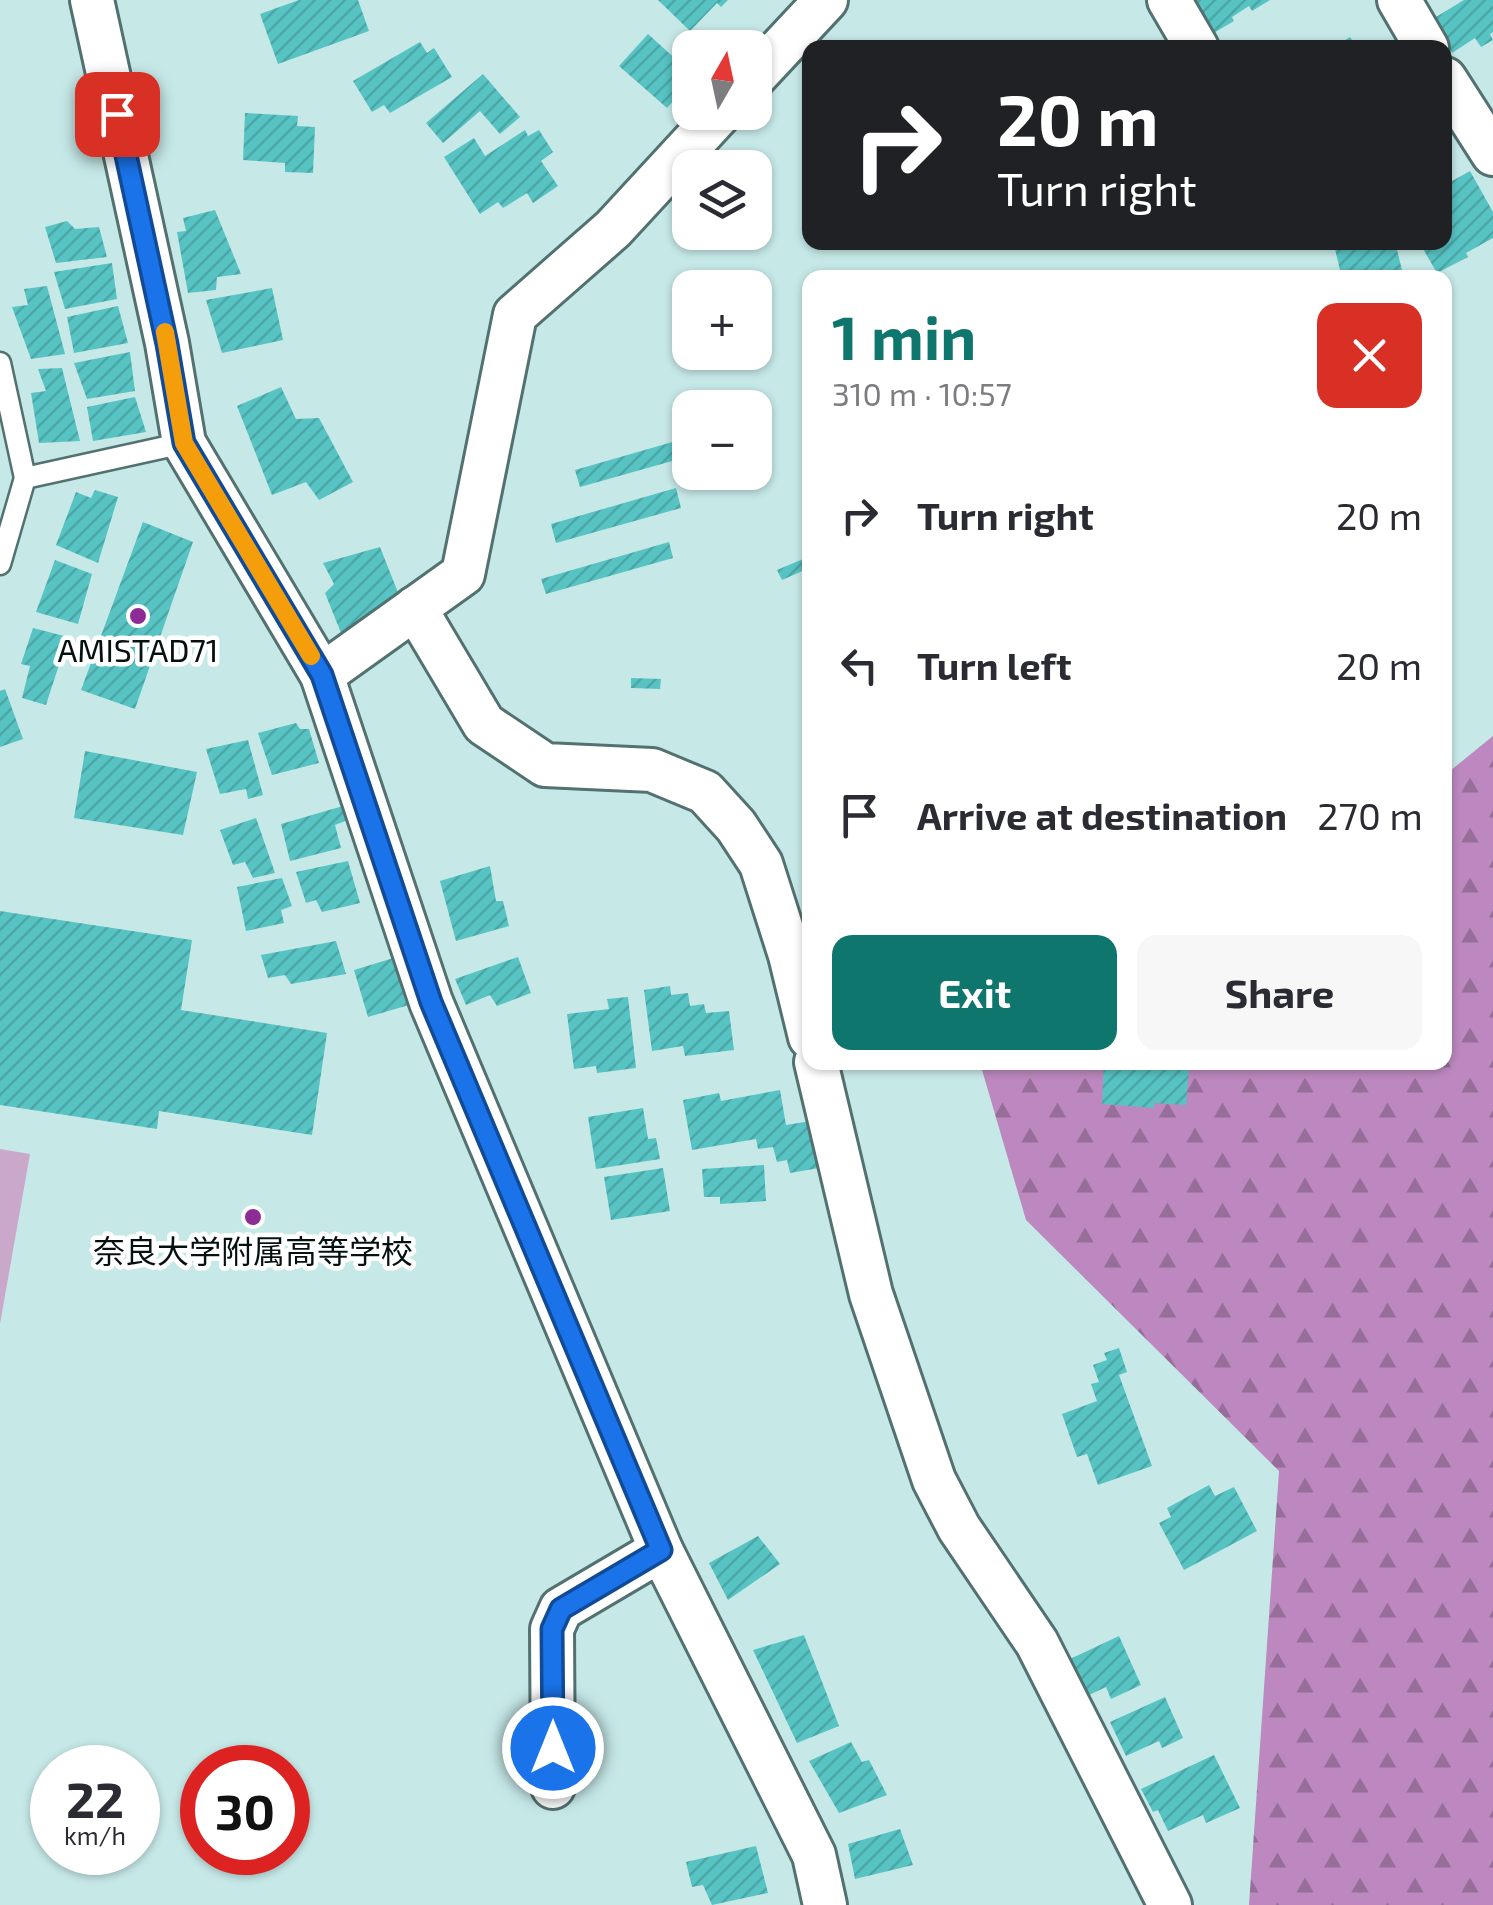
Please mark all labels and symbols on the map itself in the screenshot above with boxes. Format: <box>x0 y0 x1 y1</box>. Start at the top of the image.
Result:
north arrow <box>672 30 772 130</box>
pin <box>75 72 160 157</box>
marker: AMISTAD71 <box>127 605 149 627</box>
place label: AMISTAD71 <box>57 630 219 668</box>
marker: 奈良大学附属高等学校 <box>242 1206 264 1228</box>
place label: 奈良大学附属高等学校 <box>93 1231 413 1269</box>
position arrow <box>501 1696 605 1800</box>
speed limit sign: 30 <box>180 1745 310 1875</box>

